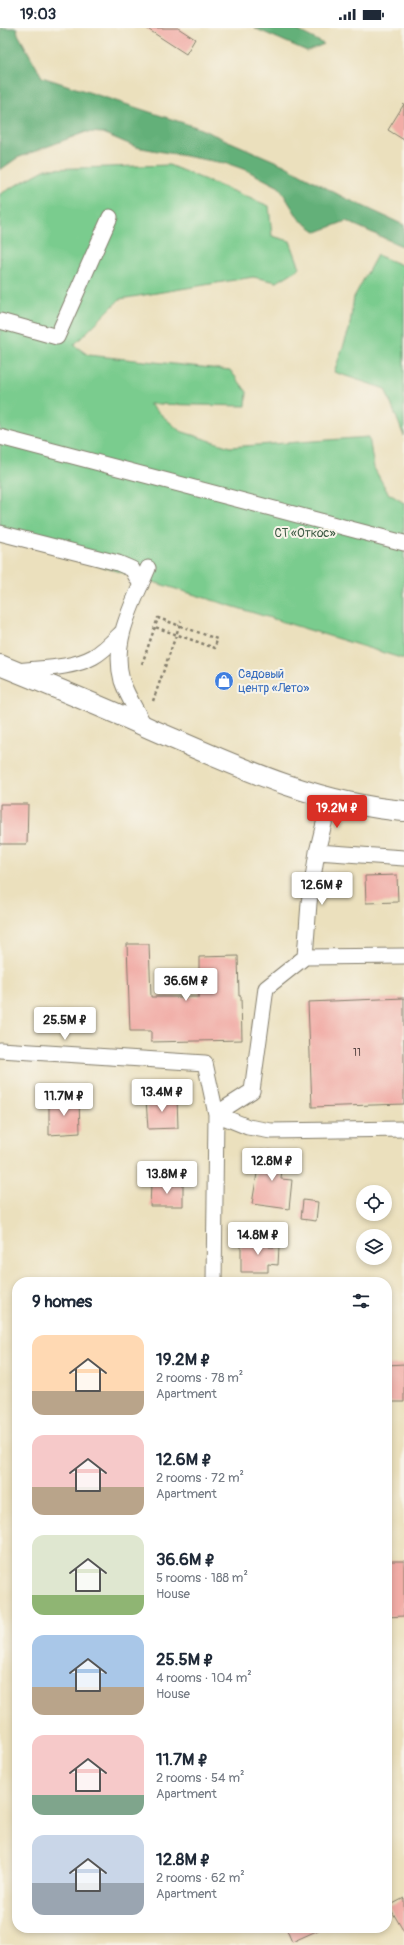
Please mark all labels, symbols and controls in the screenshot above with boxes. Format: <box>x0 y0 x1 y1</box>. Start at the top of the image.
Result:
text: 19:03 <box>20 5 56 24</box>
park label: СТ «Откос» <box>274 526 336 541</box>
place label: Садовый центр «Лето» <box>238 667 309 696</box>
shop icon: Садовый центр «Лето» <box>213 670 235 692</box>
pin: 19.2M ₽ <box>300 795 374 829</box>
text: 19.2M ₽ <box>316 800 358 816</box>
pin: 12.6M ₽ <box>285 872 359 906</box>
text: 12.6M ₽ <box>301 877 343 893</box>
pin: 36.6M ₽ <box>149 968 223 1002</box>
text: 36.6M ₽ <box>163 973 209 989</box>
pin: 25.5M ₽ <box>28 1007 102 1041</box>
text: 25.5M ₽ <box>43 1012 87 1028</box>
house number: 11 <box>353 1047 361 1059</box>
pin: 13.4M ₽ <box>125 1079 199 1113</box>
pin: 11.7M ₽ <box>27 1083 101 1117</box>
text: 13.4M ₽ <box>141 1084 183 1100</box>
text: 11.7M ₽ <box>44 1088 84 1104</box>
pin: 12.8M ₽ <box>235 1148 309 1182</box>
text: 12.8M ₽ <box>251 1153 293 1169</box>
pin: 13.8M ₽ <box>130 1161 204 1195</box>
text: 13.8M ₽ <box>146 1166 188 1182</box>
map controls <box>356 1185 392 1265</box>
button: locate <box>356 1185 392 1221</box>
pin: 14.8M ₽ <box>221 1222 295 1256</box>
text: 14.8M ₽ <box>237 1227 279 1243</box>
button: layers <box>356 1229 392 1265</box>
icon: filters <box>350 1290 372 1312</box>
text: 9 homes <box>32 1291 92 1312</box>
text: 19.2M ₽ <box>156 1349 211 1370</box>
icon: home <box>64 1351 112 1399</box>
text: 2 rooms · 78 m² <box>156 1370 243 1386</box>
text: Apartment <box>156 1386 217 1402</box>
text: 12.6M ₽ <box>156 1449 212 1470</box>
icon: home <box>64 1451 112 1499</box>
text: 2 rooms · 72 m² <box>156 1470 244 1486</box>
text: Apartment <box>156 1486 217 1502</box>
text: 36.6M ₽ <box>156 1549 215 1570</box>
icon: home <box>64 1551 112 1599</box>
text: 5 rooms · 188 m² <box>156 1570 248 1586</box>
text: House <box>156 1586 190 1602</box>
text: 25.5M ₽ <box>156 1649 214 1670</box>
icon: home <box>64 1651 112 1699</box>
text: 4 rooms · 104 m² <box>156 1670 252 1686</box>
text: House <box>156 1686 190 1702</box>
text: 11.7M ₽ <box>156 1749 208 1770</box>
icon: home <box>64 1751 112 1799</box>
text: 2 rooms · 54 m² <box>156 1770 244 1786</box>
text: Apartment <box>156 1786 217 1802</box>
text: 12.8M ₽ <box>156 1849 211 1870</box>
icon: home <box>64 1851 112 1899</box>
text: 2 rooms · 62 m² <box>156 1870 245 1886</box>
text: Apartment <box>156 1886 217 1902</box>

